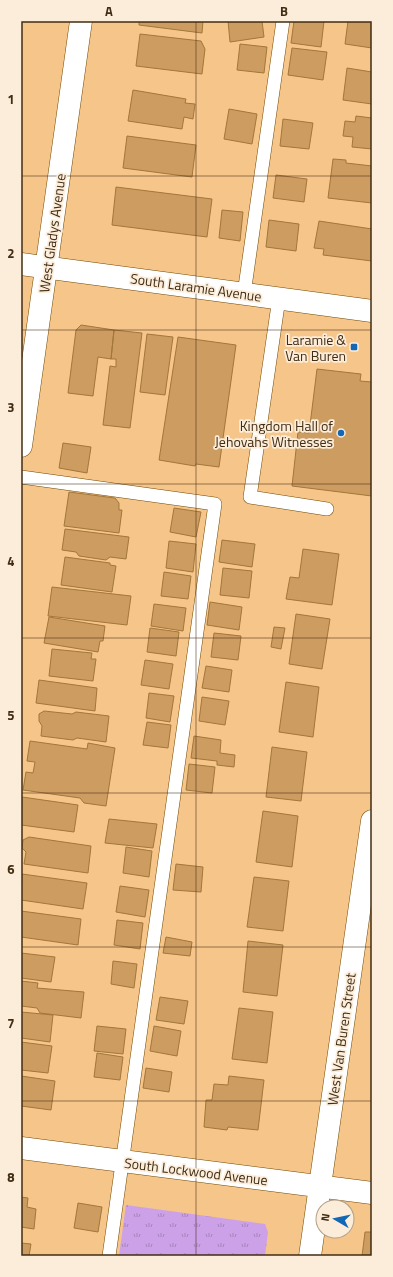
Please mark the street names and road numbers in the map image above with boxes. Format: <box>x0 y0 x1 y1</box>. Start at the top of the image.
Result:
street label: West Gladys Avenue <box>33 172 71 294</box>
street label: South Laramie Avenue <box>129 267 263 307</box>
street label: West Van Buren Street <box>321 971 361 1107</box>
street label: South Lockwood Avenue <box>123 1152 269 1190</box>

